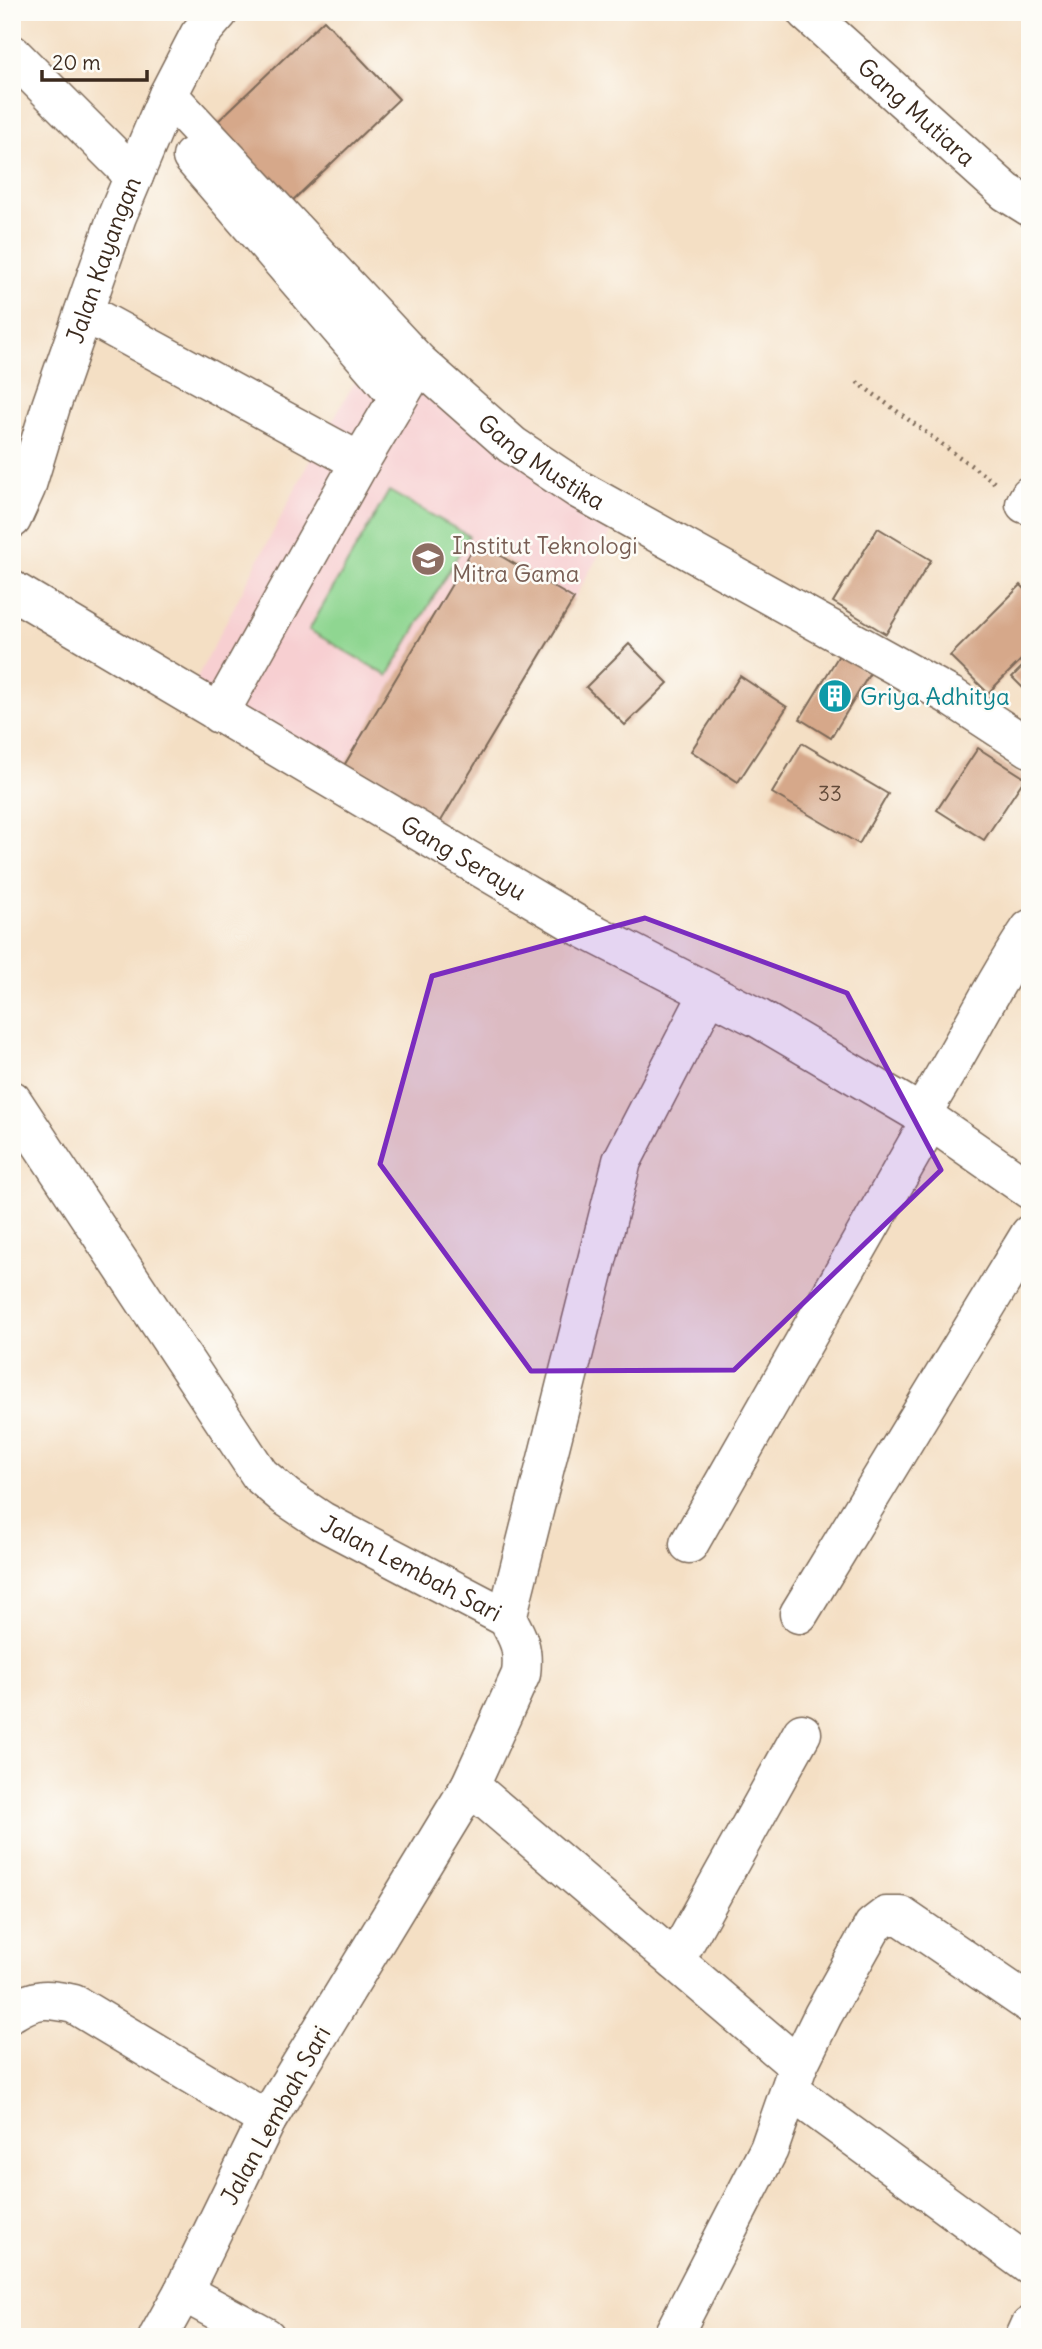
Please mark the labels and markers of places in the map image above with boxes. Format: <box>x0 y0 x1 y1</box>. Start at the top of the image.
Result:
place label: Institut Teknologi Mitra Gama <box>452 530 638 588</box>
school or university icon: Institut Teknologi Mitra Gama <box>409 540 447 578</box>
building icon: Griya Adhitya <box>816 677 854 715</box>
place label: Griya Adhitya <box>860 681 1010 711</box>

